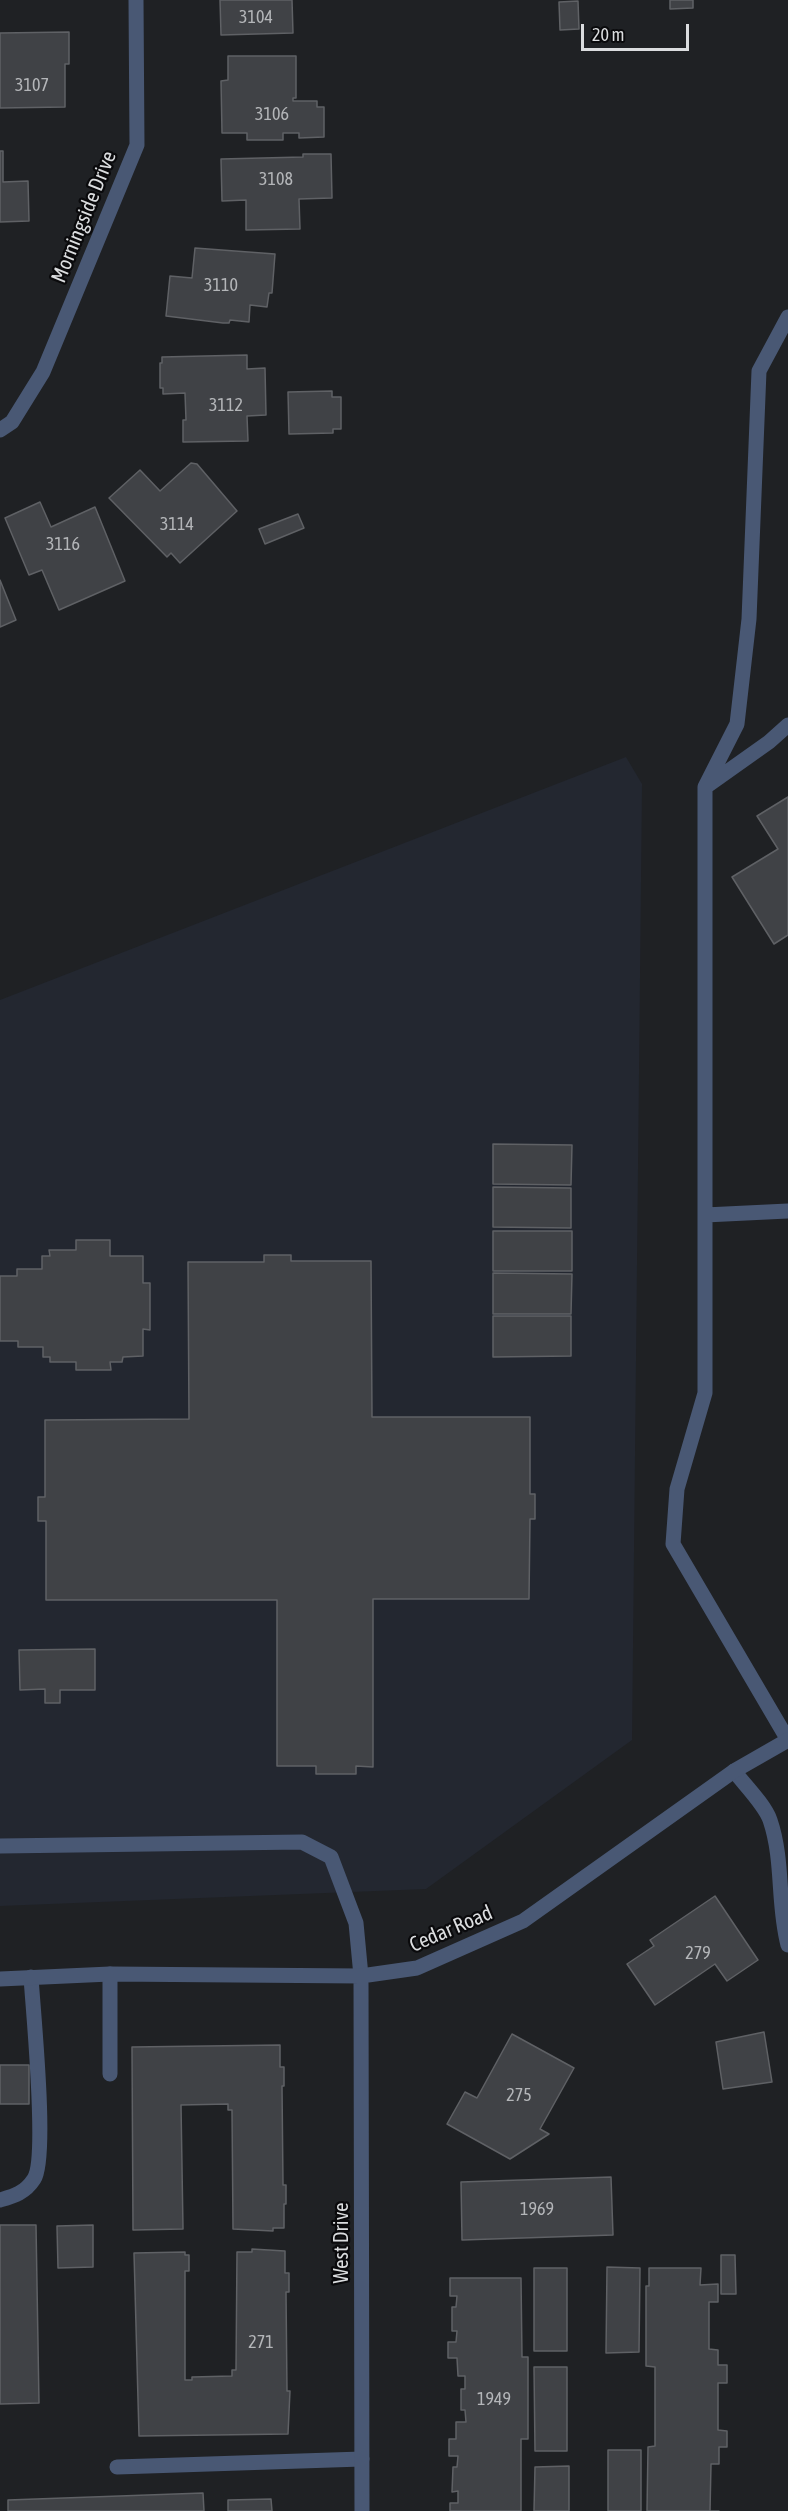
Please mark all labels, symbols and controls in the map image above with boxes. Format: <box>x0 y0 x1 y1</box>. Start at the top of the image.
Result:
house number: 3104 <box>239 6 273 28</box>
scale bar <box>584 12 692 50</box>
text: 20 m <box>592 24 624 45</box>
house number: 3107 <box>15 74 49 96</box>
house number: 3106 <box>255 103 289 125</box>
street label: Morningside Drive <box>46 148 122 286</box>
house number: 3108 <box>259 168 293 190</box>
house number: 3110 <box>204 274 238 296</box>
house number: 3112 <box>209 394 243 416</box>
house number: 3114 <box>160 513 194 535</box>
house number: 3116 <box>46 533 80 555</box>
street label: Cedar Road <box>406 1900 496 1958</box>
house number: 279 <box>685 1942 711 1964</box>
house number: 275 <box>506 2084 532 2106</box>
house number: 1969 <box>520 2198 554 2220</box>
street label: West Drive <box>328 2202 354 2284</box>
house number: 271 <box>248 2331 274 2353</box>
house number: 1949 <box>477 2388 511 2410</box>

